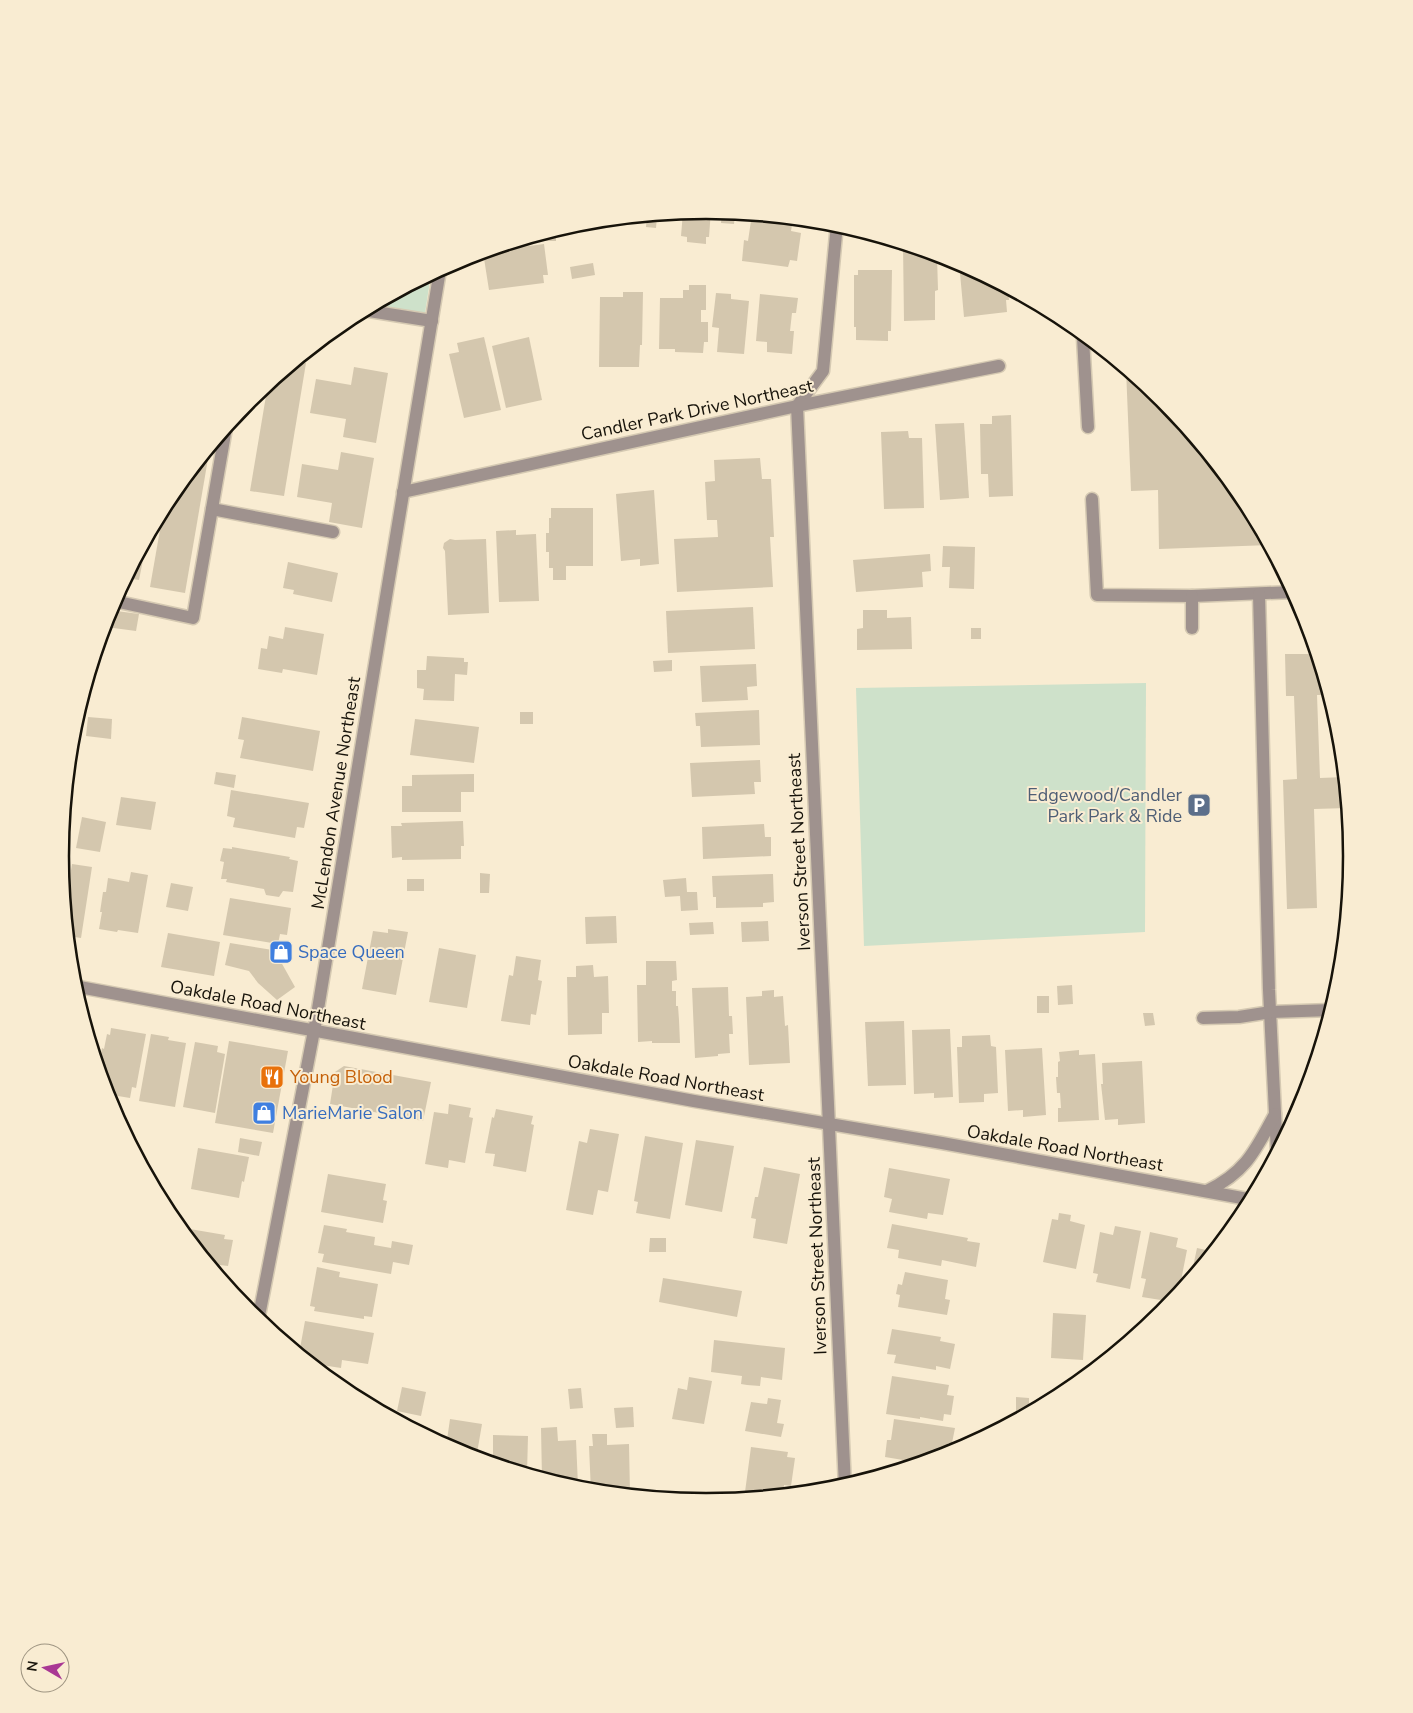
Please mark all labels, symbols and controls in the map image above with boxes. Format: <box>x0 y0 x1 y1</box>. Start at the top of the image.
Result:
street label: Candler Park Drive Northeast <box>579 374 816 446</box>
street label: McLendon Avenue Northeast <box>306 674 366 911</box>
street label: Iverson Street Northeast <box>782 752 816 951</box>
place label: Edgewood/Candler Park Park & Ride <box>1027 783 1183 828</box>
parking icon: Edgewood/Candler Park Park & Ride <box>1186 792 1212 818</box>
shop icon: Space Queen <box>268 939 294 965</box>
place label: Space Queen <box>298 940 405 964</box>
street label: Oakdale Road Northeast <box>168 974 369 1036</box>
street label: Oakdale Road Northeast <box>566 1049 767 1107</box>
restaurant icon: Young Blood <box>259 1064 285 1090</box>
place label: Young Blood <box>289 1065 393 1089</box>
shop icon: MarieMarie Salon <box>251 1100 277 1126</box>
place label: MarieMarie Salon <box>282 1101 423 1125</box>
street label: Oakdale Road Northeast <box>965 1119 1166 1177</box>
street label: Iverson Street Northeast <box>802 1156 832 1355</box>
north arrow <box>20 1643 70 1693</box>
text: N <box>22 1659 43 1673</box>

